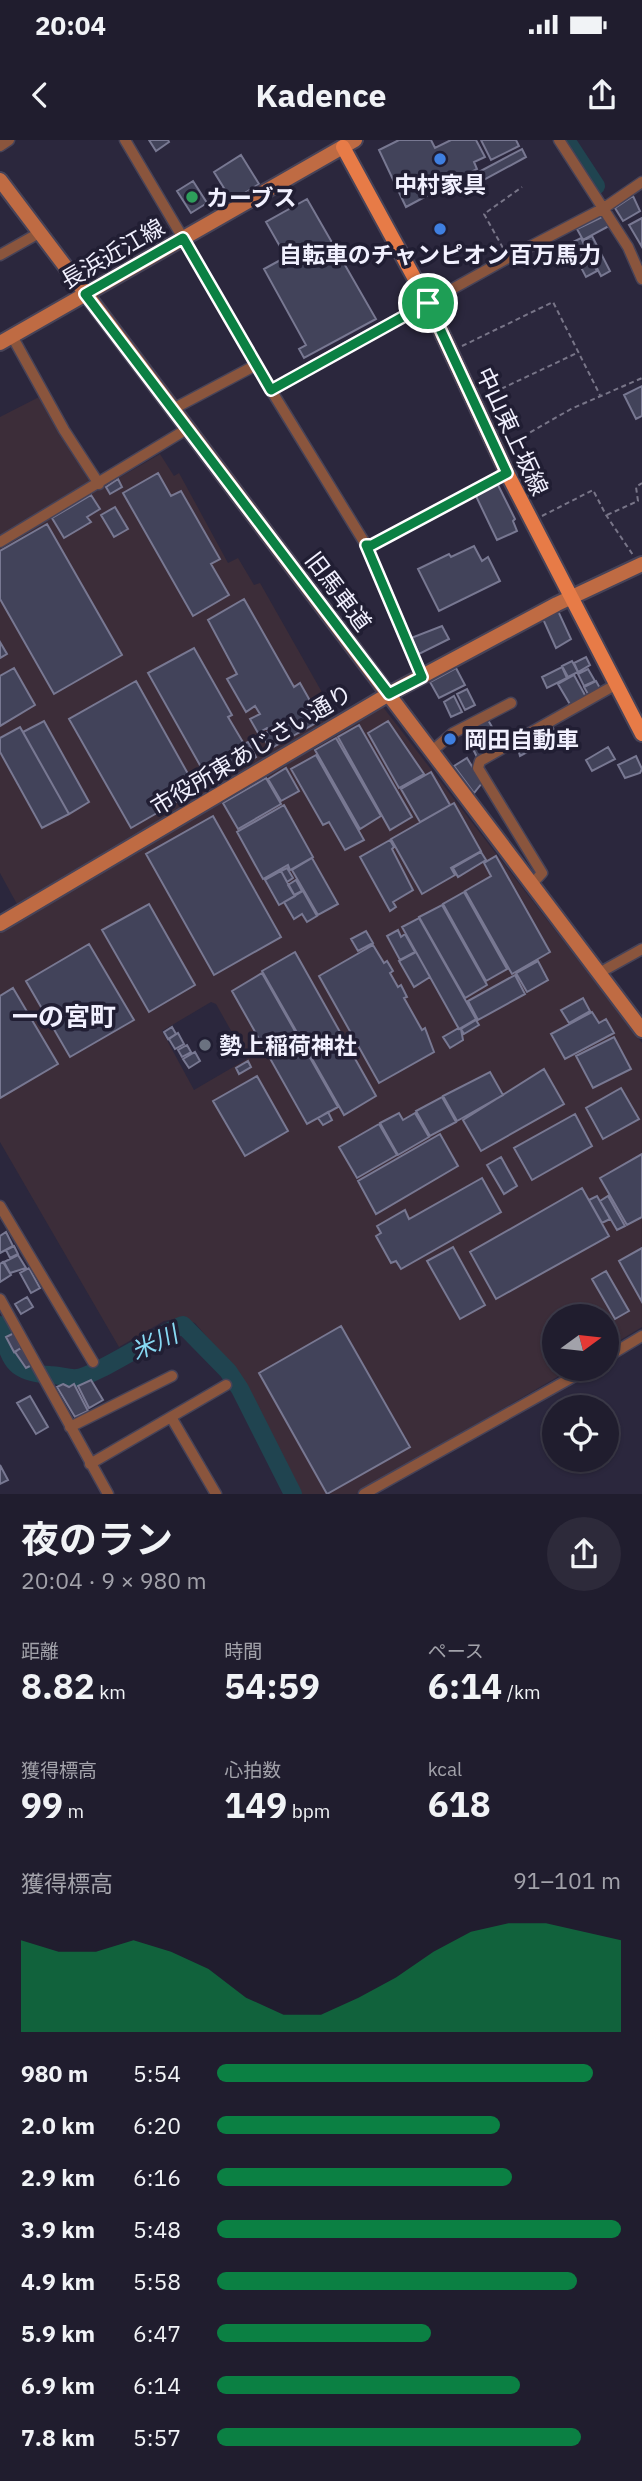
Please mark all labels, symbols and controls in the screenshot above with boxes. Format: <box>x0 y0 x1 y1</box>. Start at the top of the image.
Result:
text: 20:04 <box>35 8 106 42</box>
text: Kadence <box>255 74 387 116</box>
icon: back <box>21 76 59 114</box>
icon: share <box>583 76 621 114</box>
marker: 中村家具 <box>432 151 448 167</box>
place label: 中村家具 <box>394 169 486 199</box>
place label: カーブス <box>206 182 297 212</box>
marker: カーブス <box>184 189 200 205</box>
street label: 長浜近江線 <box>55 211 169 295</box>
marker: 自転車のチャンピオン百万馬力 <box>432 221 448 237</box>
place label: 自転車のチャンピオン百万馬力 <box>279 239 601 269</box>
pin <box>398 273 458 333</box>
icon: arrive <box>409 284 447 322</box>
street label: 中山東上坂線 <box>470 362 556 500</box>
street label: 旧馬車道 <box>299 545 379 637</box>
street label: 市役所東あじさい通り <box>145 677 357 821</box>
place label: 岡田自動車 <box>464 724 579 754</box>
marker: 岡田自動車 <box>442 731 458 747</box>
district label: 一の宮町 <box>12 999 116 1033</box>
place label: 勢上稲荷神社 <box>219 1030 357 1060</box>
marker: 勢上稲荷神社 <box>197 1037 213 1053</box>
north arrow <box>542 1304 620 1381</box>
map controls <box>542 1304 619 1472</box>
water label: 米川 <box>126 1316 185 1366</box>
button: locate <box>542 1395 619 1472</box>
text: 夜のラン <box>21 1514 173 1563</box>
button: share <box>547 1517 621 1591</box>
text: 20:04 · 9 × 980 m <box>21 1565 207 1595</box>
text: 距離 <box>21 1639 59 1663</box>
text: 時間 <box>224 1639 262 1663</box>
text: ペース <box>428 1639 484 1663</box>
text: 8.82 <box>21 1663 95 1709</box>
text: 54:59 <box>224 1663 320 1709</box>
text: 6:14 <box>428 1663 502 1709</box>
text: km <box>95 1680 126 1704</box>
text: /km <box>502 1680 541 1704</box>
text: kcal <box>428 1757 462 1781</box>
text: 獲得標高 <box>21 1758 97 1782</box>
text: 心拍数 <box>224 1758 281 1782</box>
text: 618 <box>428 1781 491 1827</box>
text: 99 <box>21 1782 63 1828</box>
text: 149 <box>224 1782 287 1828</box>
text: m <box>63 1799 84 1823</box>
text: bpm <box>287 1799 330 1823</box>
text: 91–101 m <box>513 1865 621 1895</box>
text: 獲得標高 <box>21 1868 113 1898</box>
text: 980 m <box>21 2058 88 2088</box>
text: 5:54 <box>133 2058 181 2088</box>
text: 2.0 km <box>21 2110 95 2140</box>
text: 6:20 <box>133 2110 181 2140</box>
text: 2.9 km <box>21 2162 95 2192</box>
text: 6:16 <box>133 2162 181 2192</box>
text: 3.9 km <box>21 2214 95 2244</box>
text: 5:48 <box>133 2214 181 2244</box>
text: 4.9 km <box>21 2266 95 2296</box>
text: 5:58 <box>133 2266 181 2296</box>
text: 5.9 km <box>21 2318 95 2348</box>
text: 6:47 <box>133 2318 181 2348</box>
text: 6.9 km <box>21 2370 95 2400</box>
text: 6:14 <box>133 2370 181 2400</box>
text: 7.8 km <box>21 2422 95 2452</box>
text: 5:57 <box>133 2422 181 2452</box>

